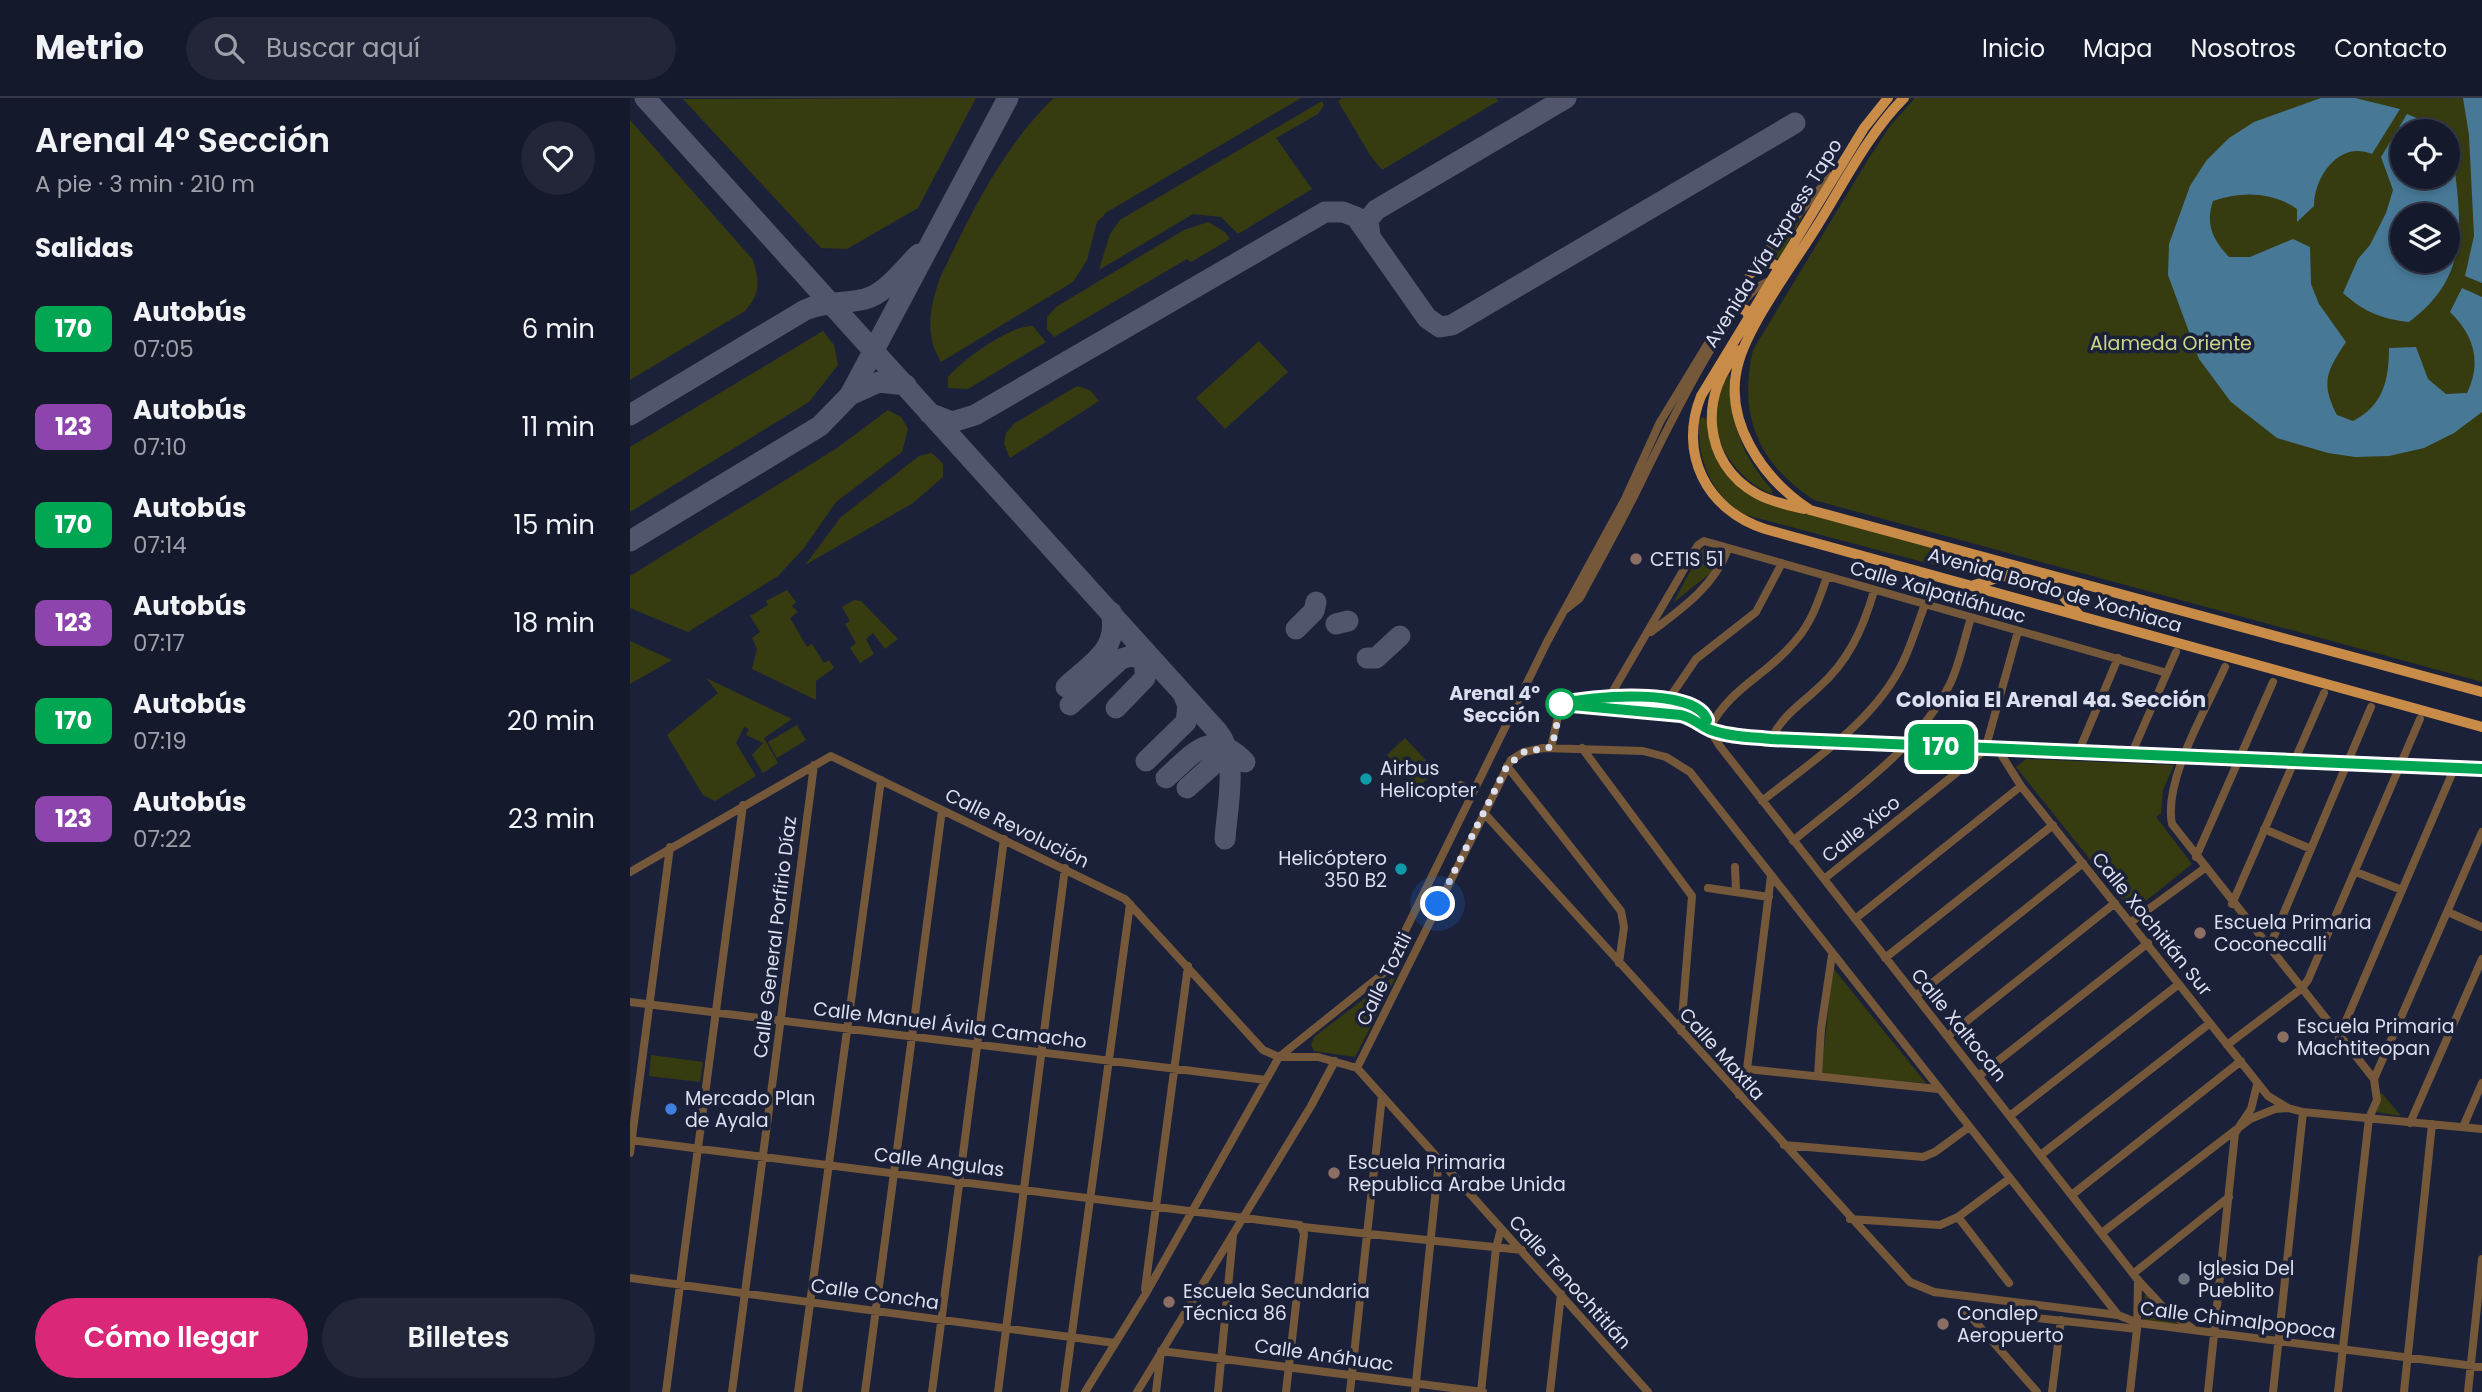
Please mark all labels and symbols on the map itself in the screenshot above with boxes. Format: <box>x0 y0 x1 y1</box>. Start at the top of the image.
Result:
street label: Avenida Vía Express Tapo <box>1697 133 1849 353</box>
park label: Alameda Oriente <box>2090 330 2252 357</box>
street label: Avenida Bordo de Xochiaca <box>1925 541 2185 639</box>
place label: CETIS 51 <box>1650 546 1724 573</box>
marker: CETIS 51 <box>1628 551 1644 567</box>
street label: Calle Xalpatláhuac <box>1847 554 2029 630</box>
place label: Arenal 4° Sección <box>1449 680 1540 729</box>
district label: Colonia El Arenal 4a. Sección <box>1896 685 2206 714</box>
marker: Arenal 4° Sección <box>1546 689 1576 719</box>
line badge: 170 <box>1901 724 1981 770</box>
place label: Airbus Helicopter <box>1380 755 1477 804</box>
marker: Airbus Helicopter <box>1358 771 1374 787</box>
street label: Calle Revolución <box>940 781 1094 875</box>
street label: Calle Xico <box>1816 789 1906 869</box>
street label: Calle General Porfirio Díaz <box>747 814 803 1060</box>
place label: Helicóptero 350 B2 <box>1278 845 1387 894</box>
street label: Calle Xochitlán Sur <box>2085 846 2219 1002</box>
marker: Helicóptero 350 B2 <box>1393 861 1409 877</box>
your location <box>1420 886 1455 921</box>
place label: Escuela Primaria Coconecalli <box>2214 909 2372 958</box>
marker: Escuela Primaria Coconecalli <box>2192 925 2208 941</box>
street label: Calle Toztli <box>1350 928 1418 1030</box>
street label: Calle Xaltocan <box>1905 963 2013 1087</box>
street label: Calle Manuel Ávila Camacho <box>812 995 1088 1055</box>
street label: Calle Maxtla <box>1673 1002 1771 1106</box>
place label: Escuela Primaria Machtiteopan <box>2297 1013 2455 1062</box>
marker: Escuela Primaria Machtiteopan <box>2275 1029 2291 1045</box>
place label: Mercado Plan de Ayala <box>685 1085 815 1134</box>
marker: Mercado Plan de Ayala <box>663 1101 679 1117</box>
street label: Calle Angulas <box>872 1141 1006 1183</box>
place label: Escuela Primaria Republica Arabe Unida <box>1348 1149 1566 1198</box>
marker: Escuela Primaria Republica Arabe Unida <box>1326 1165 1342 1181</box>
street label: Calle Tenochtitlán <box>1502 1209 1638 1355</box>
place label: Iglesia Del Pueblito <box>2198 1255 2294 1304</box>
marker: Iglesia Del Pueblito <box>2176 1271 2192 1287</box>
street label: Calle Concha <box>809 1272 941 1316</box>
place label: Escuela Secundaria Técnica 86 <box>1183 1278 1370 1327</box>
marker: Escuela Secundaria Técnica 86 <box>1161 1294 1177 1310</box>
street label: Calle Chimalpopoca <box>2139 1295 2337 1345</box>
place label: Conalep Aeropuerto <box>1957 1300 2064 1349</box>
marker: Conalep Aeropuerto <box>1935 1316 1951 1332</box>
street label: Calle Anáhuac <box>1253 1332 1395 1378</box>

